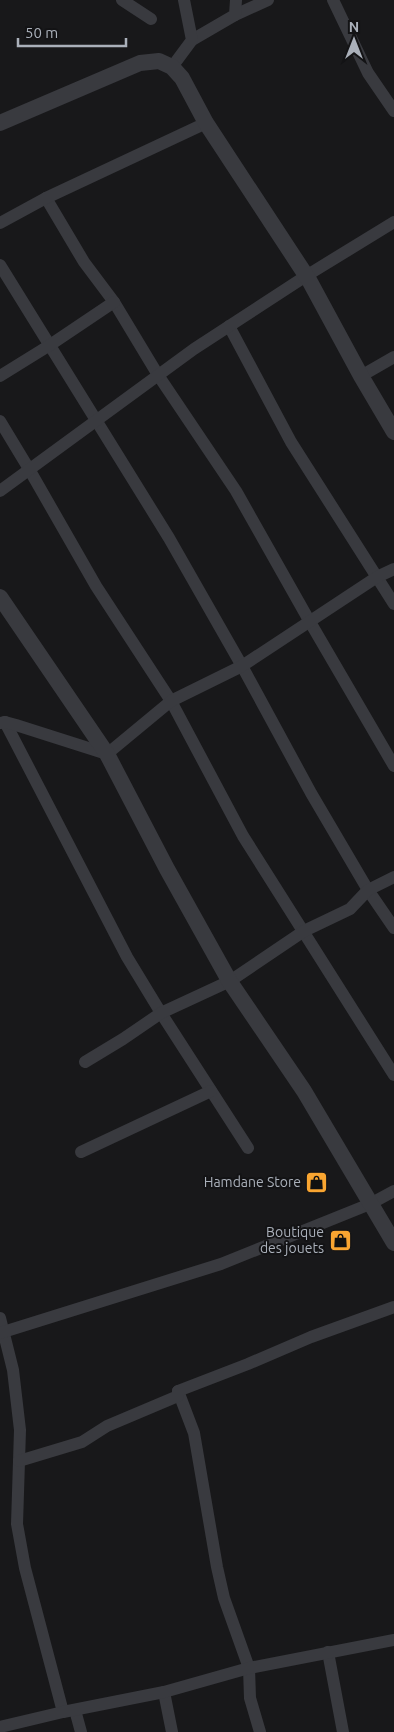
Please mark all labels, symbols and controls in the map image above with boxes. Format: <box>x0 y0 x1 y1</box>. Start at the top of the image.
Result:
scale bar <box>18 15 125 47</box>
north arrow <box>329 15 379 65</box>
text: N <box>349 19 359 35</box>
text: 50 m <box>25 24 58 41</box>
shop icon: Hamdane Store <box>305 1170 329 1194</box>
place label: Hamdane Store <box>204 1174 301 1190</box>
place label: Boutique des jouets <box>260 1224 324 1256</box>
shop icon: Boutique des jouets <box>328 1228 352 1252</box>

